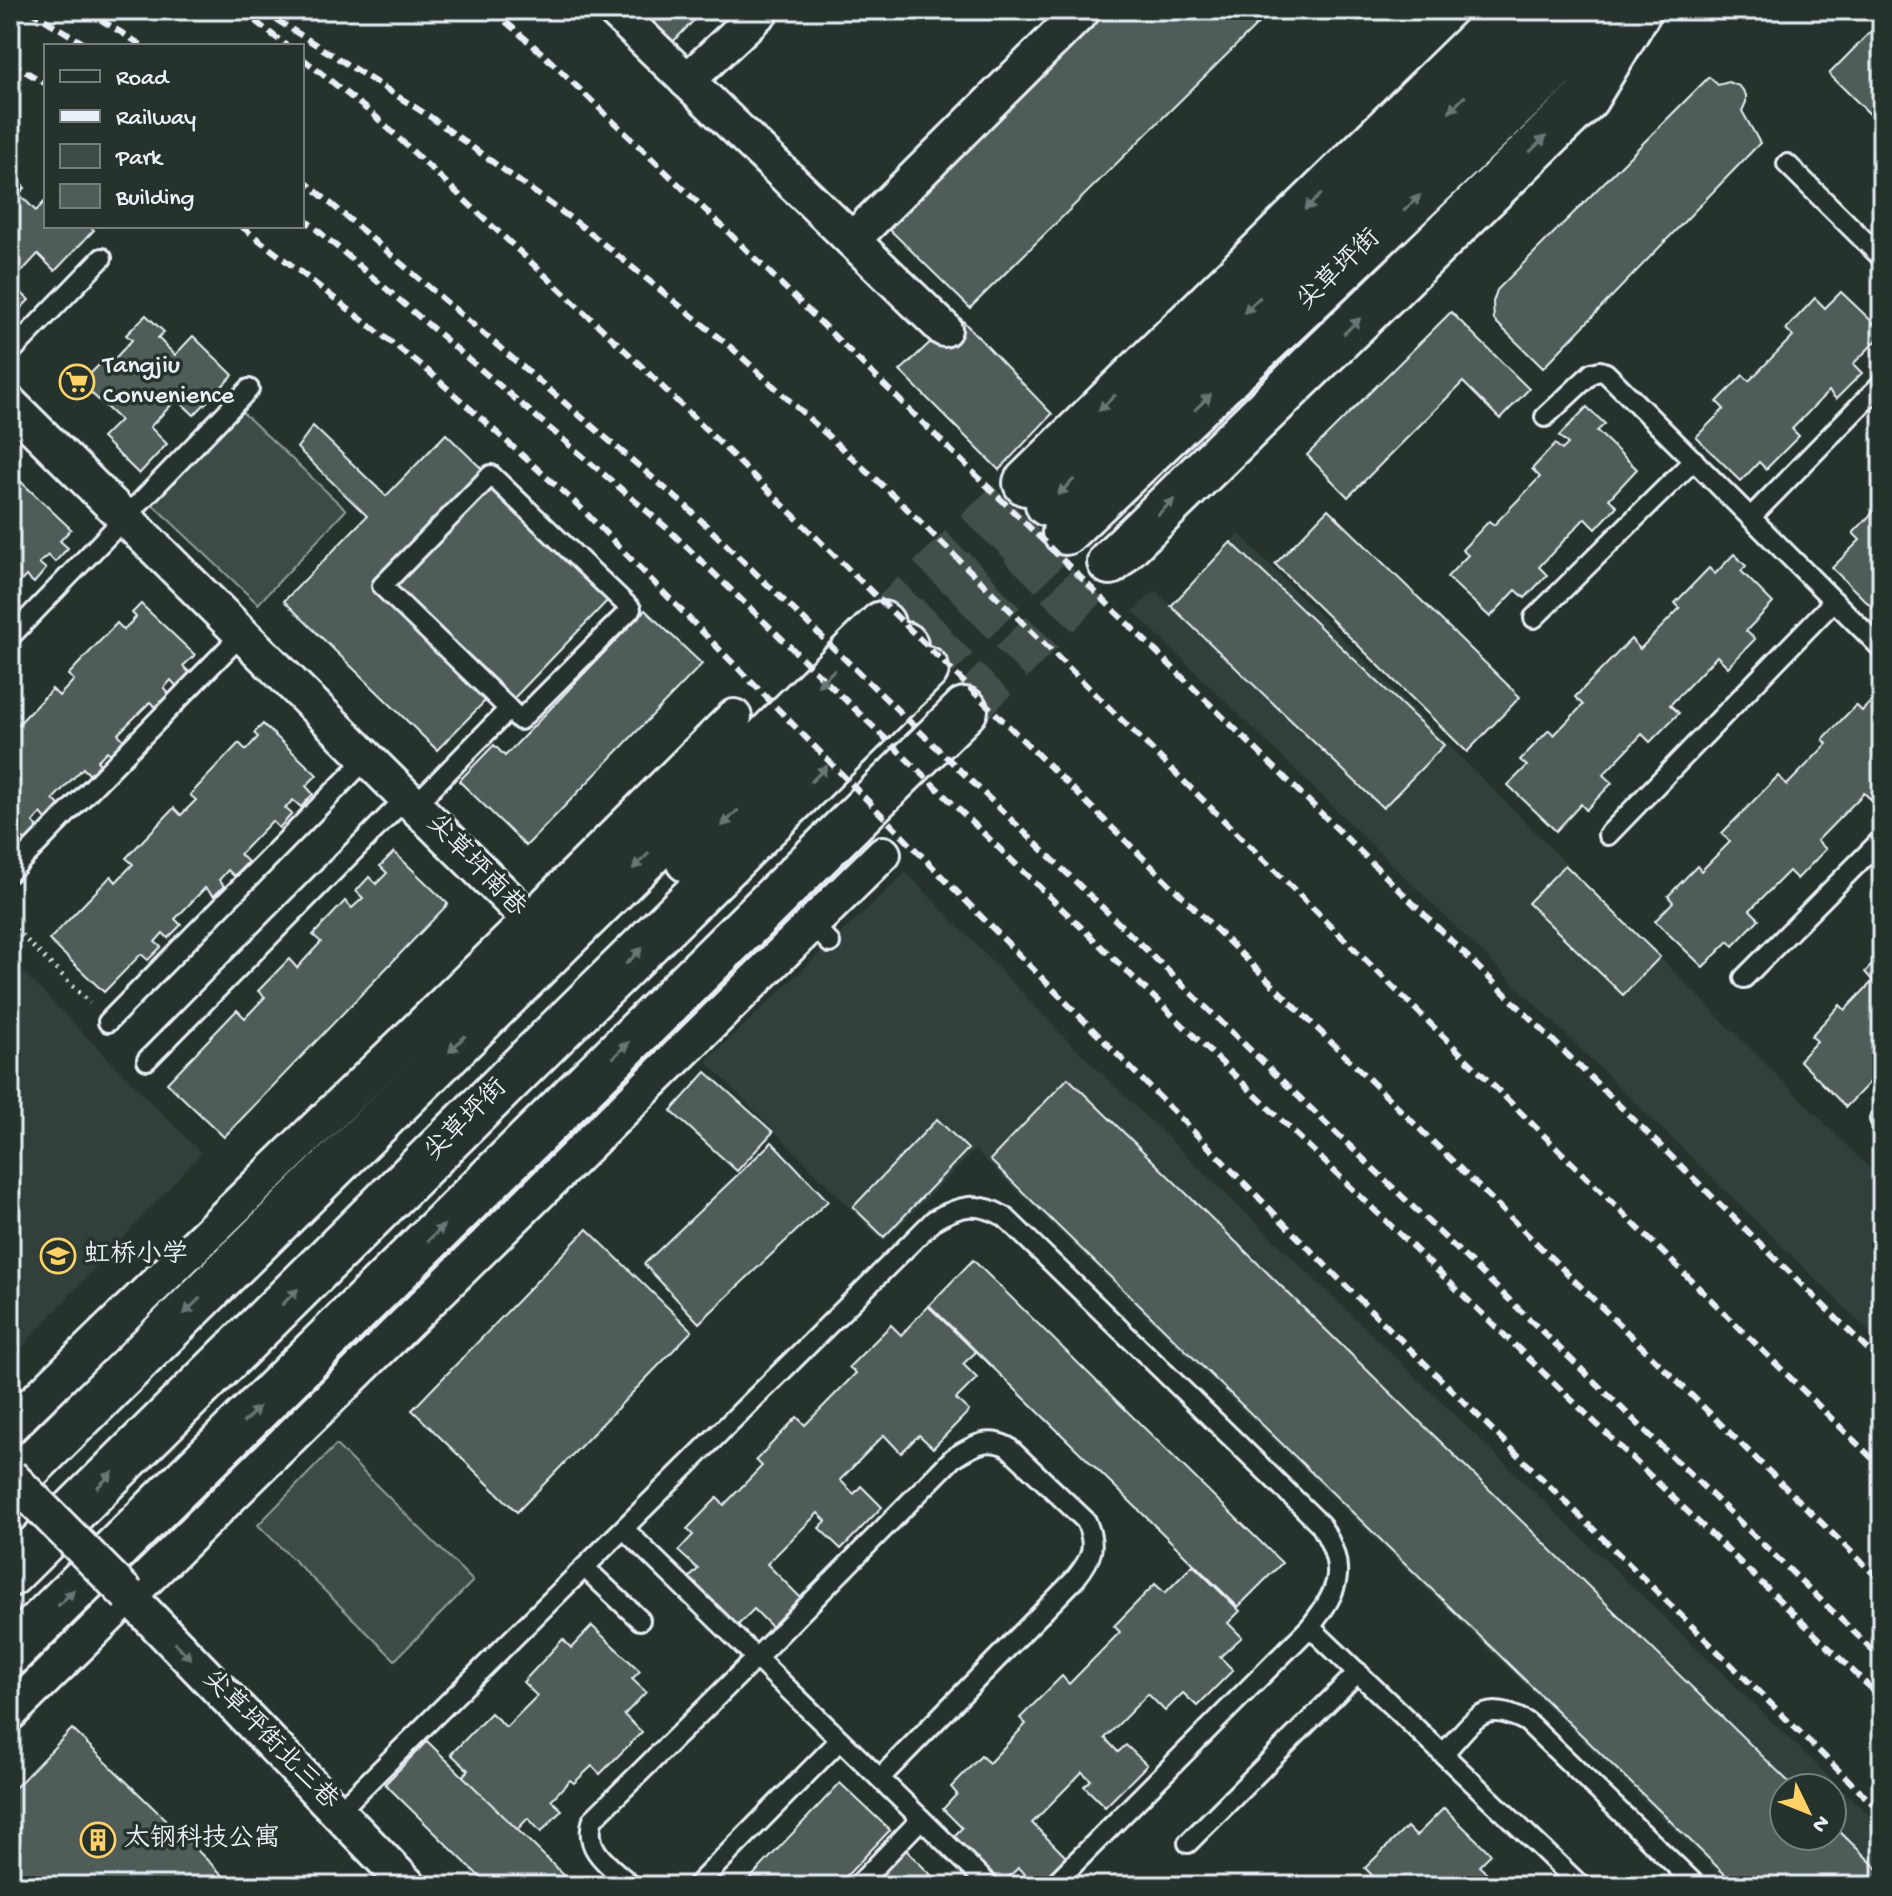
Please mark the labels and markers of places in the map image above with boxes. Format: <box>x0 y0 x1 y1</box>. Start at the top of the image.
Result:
place label: Tangjiu Convenience <box>101 352 234 413</box>
supermarket icon: Tangjiu Convenience <box>58 363 96 401</box>
school or university icon: 虹桥小学 <box>39 1237 77 1275</box>
place label: 虹桥小学 <box>84 1240 188 1272</box>
building icon: 太钢科技公寓 <box>79 1821 117 1859</box>
place label: 太钢科技公寓 <box>124 1823 280 1856</box>

